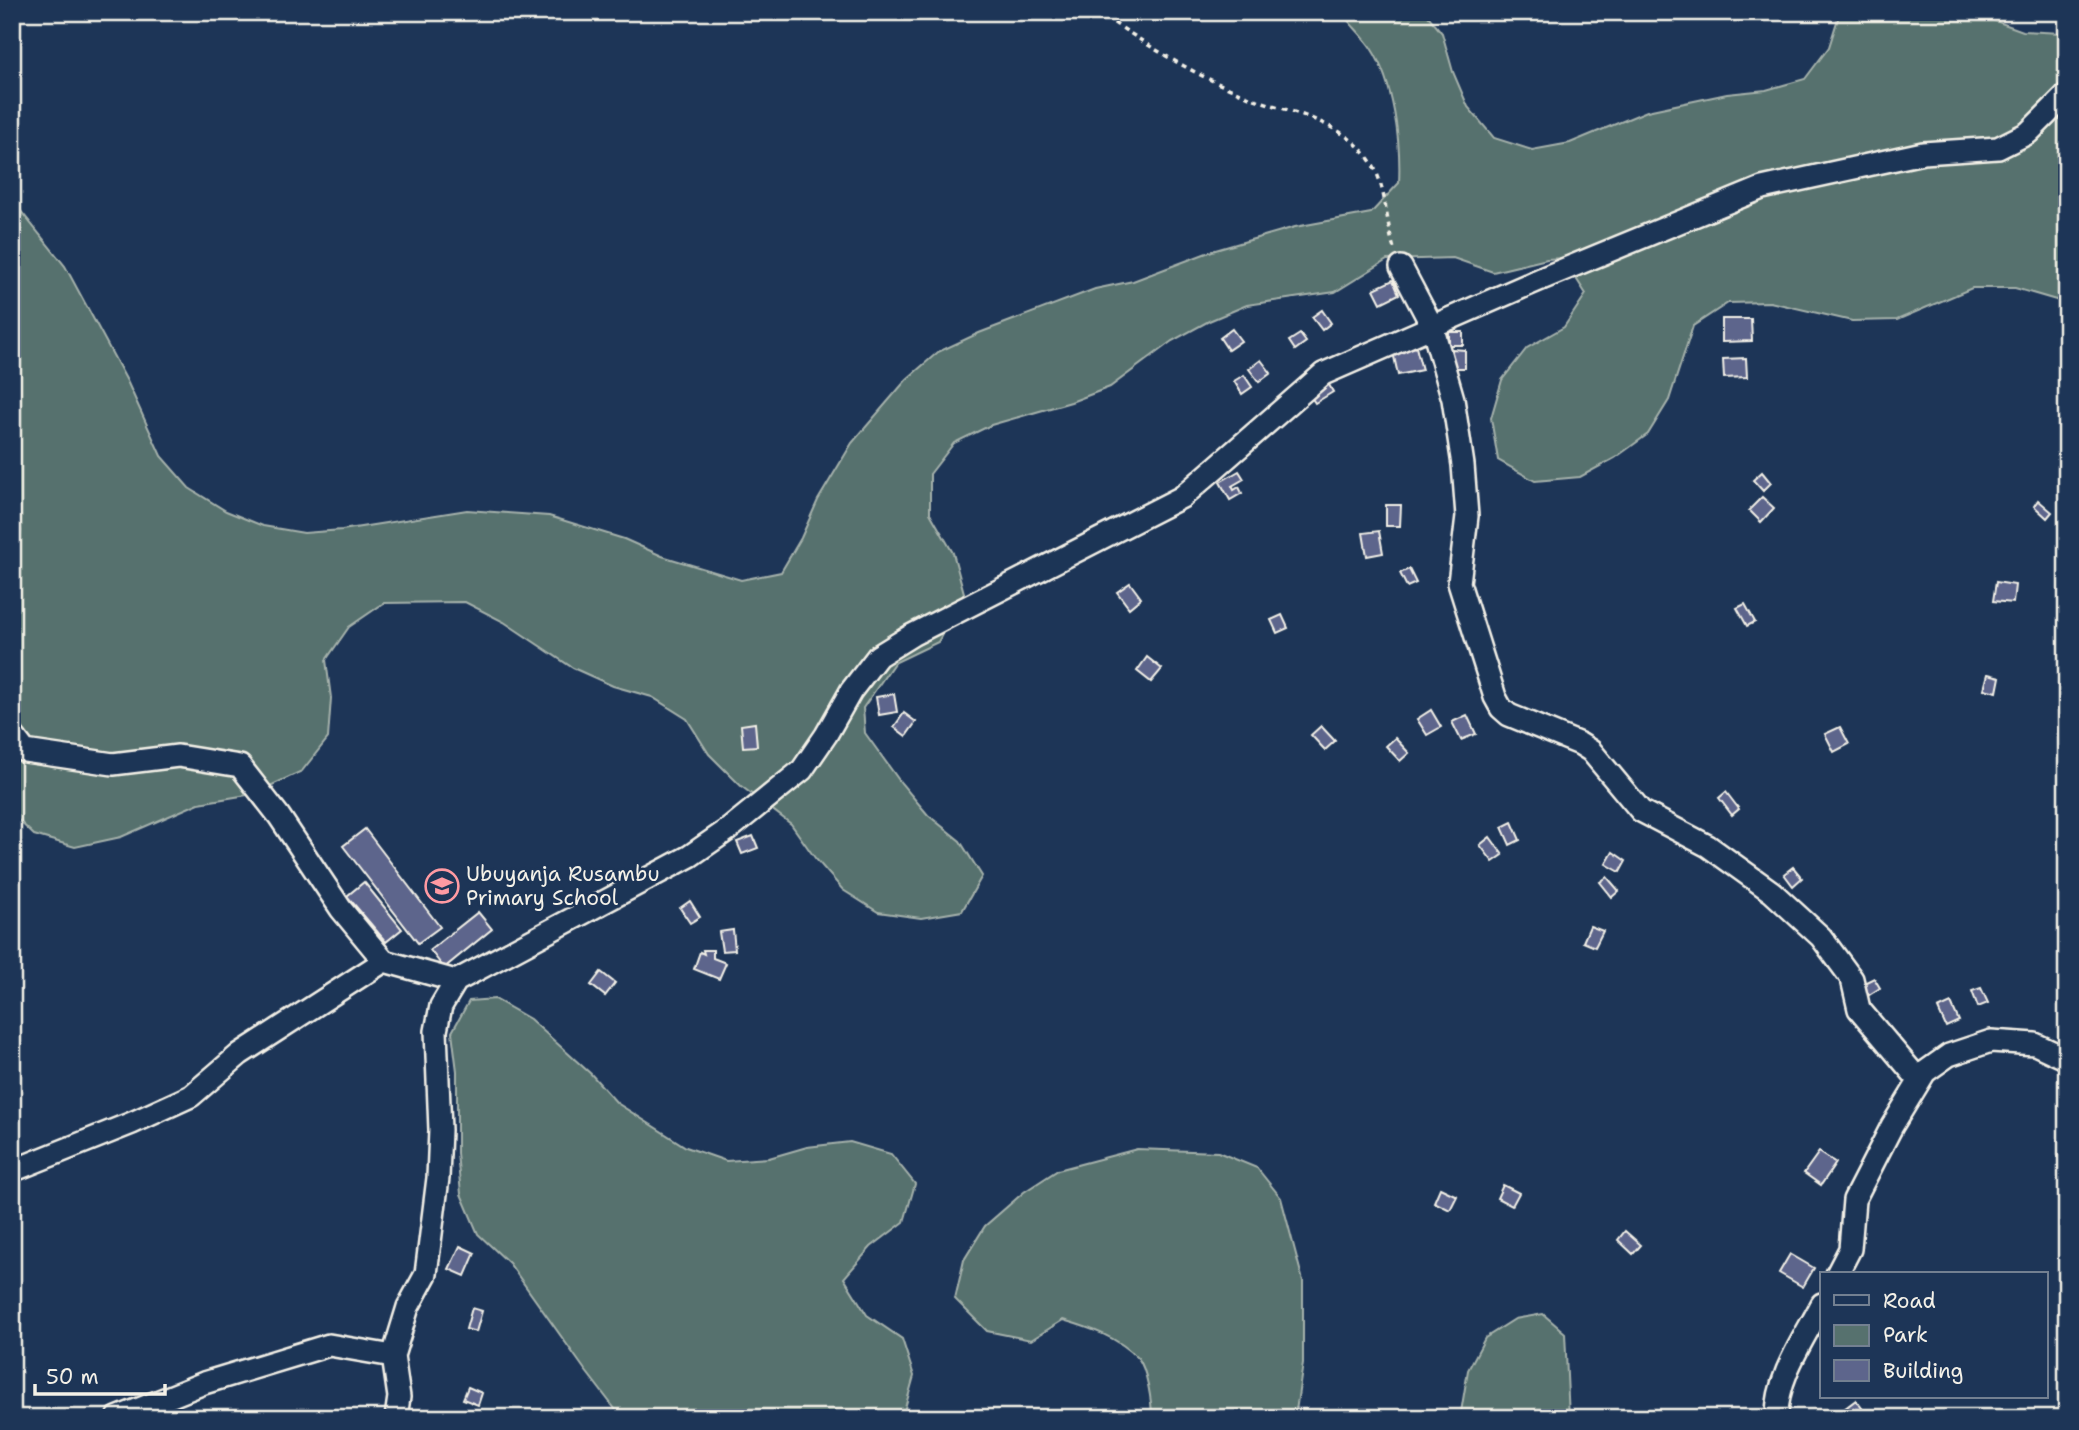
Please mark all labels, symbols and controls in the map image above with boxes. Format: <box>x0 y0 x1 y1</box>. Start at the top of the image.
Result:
place label: Ubuyanja Rusambu Primary School <box>466 860 660 912</box>
school or university icon: Ubuyanja Rusambu Primary School <box>423 867 461 905</box>
legend <box>1820 1272 2048 1398</box>
text: Road <box>1883 1287 1936 1315</box>
text: Park <box>1883 1321 1928 1349</box>
scale bar <box>35 1353 164 1397</box>
text: Building <box>1883 1357 1963 1385</box>
text: 50 m <box>46 1363 99 1391</box>

